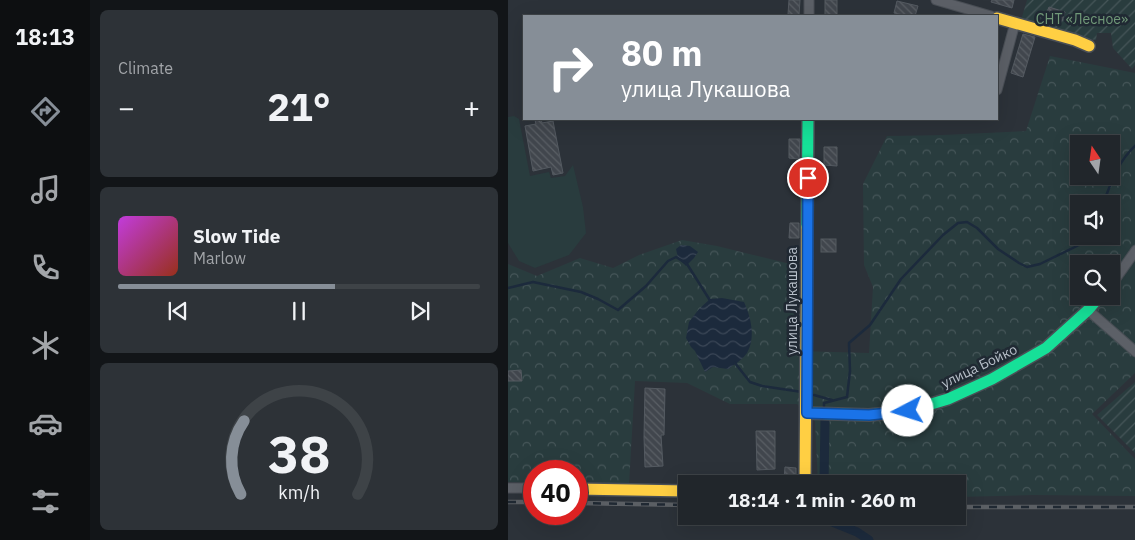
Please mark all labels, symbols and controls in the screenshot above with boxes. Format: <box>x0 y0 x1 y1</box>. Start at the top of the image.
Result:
park label: СНТ «Лесное» <box>1036 10 1128 28</box>
text: 18:13 <box>15 22 75 51</box>
text: 80 m <box>621 30 703 76</box>
icon: right <box>538 35 603 100</box>
text: Climate <box>118 58 173 78</box>
text: улица Лукашова <box>621 74 791 103</box>
text: 21° <box>267 82 331 131</box>
text: − <box>118 89 135 126</box>
text: + <box>463 89 480 126</box>
icon: directions <box>28 94 63 129</box>
north arrow <box>1070 135 1120 185</box>
map controls <box>1070 135 1120 305</box>
pin <box>787 157 829 199</box>
icon: arrive <box>794 164 822 192</box>
icon: music <box>28 172 63 207</box>
button: sound <box>1070 195 1120 245</box>
text: Slow Tide <box>193 224 280 248</box>
street label: улица Лукашова <box>783 247 801 355</box>
text: Marlow <box>193 248 246 268</box>
icon: phone <box>28 250 63 285</box>
button: search <box>1070 255 1120 305</box>
icon: previous <box>164 297 192 325</box>
icon: pause <box>285 297 313 325</box>
icon: next <box>406 297 434 325</box>
icon: climate <box>28 328 63 363</box>
street label: улица Бойко <box>938 340 1020 392</box>
position arrow <box>881 384 933 436</box>
icon: car <box>28 406 63 441</box>
text: 38 <box>268 420 330 487</box>
speed limit sign: 40 <box>523 460 588 525</box>
text: km/h <box>278 481 320 504</box>
icon: filters <box>28 484 63 519</box>
text: 18:14 · 1 min · 260 m <box>728 488 916 512</box>

